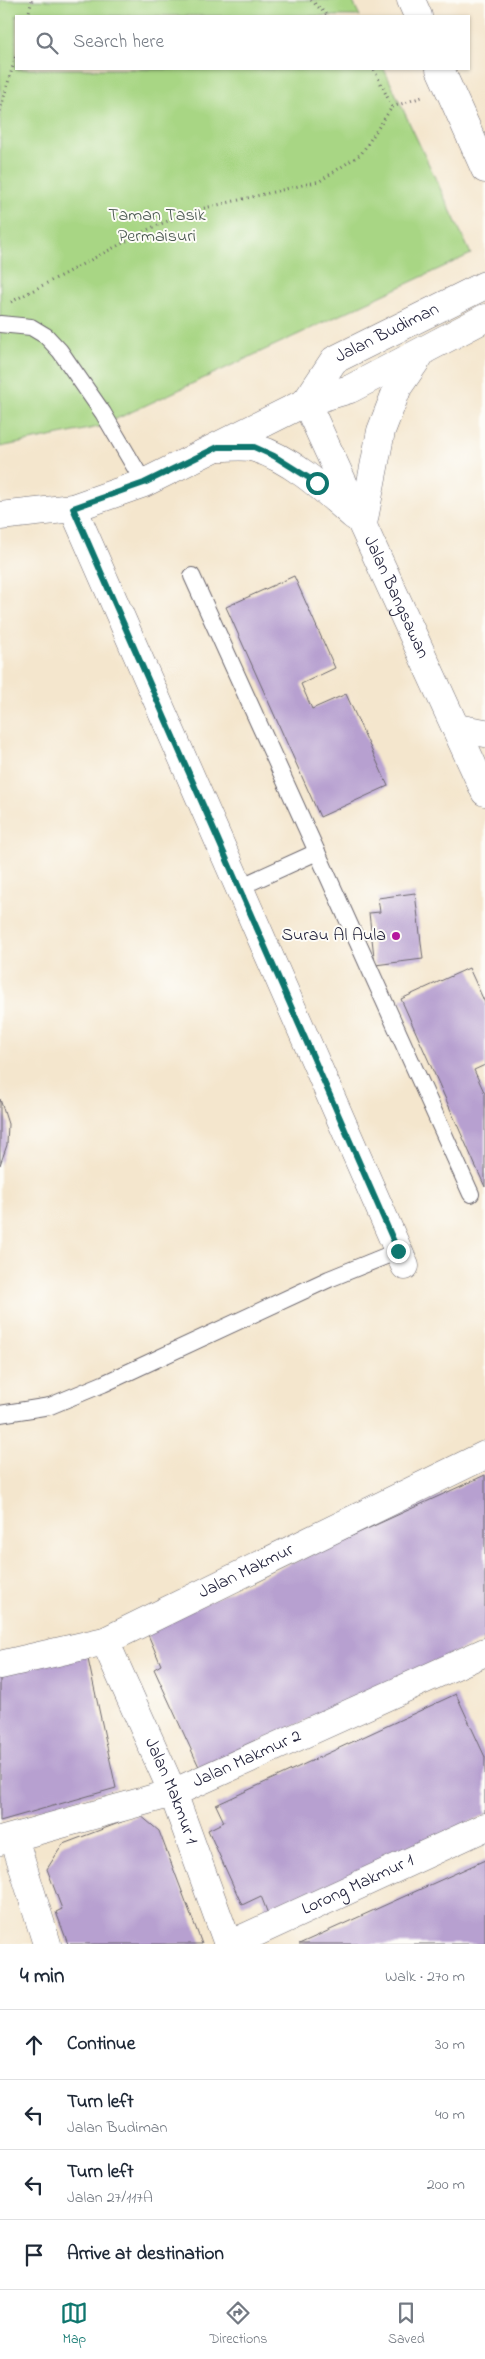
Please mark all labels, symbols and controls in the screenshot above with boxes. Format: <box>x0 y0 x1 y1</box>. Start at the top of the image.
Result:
search box <box>15 15 470 70</box>
icon: search <box>33 29 61 57</box>
text: Search here <box>73 29 164 56</box>
park label: Taman Tasik Permaisuri <box>108 203 206 250</box>
street label: Jalan Budiman <box>331 297 444 370</box>
route start <box>306 472 329 495</box>
street label: Jalan Bangsawan <box>356 532 435 663</box>
place label: Surau Al Aula <box>281 923 386 949</box>
marker: Surau Al Aula <box>390 930 402 942</box>
route end <box>387 1240 410 1263</box>
street label: Jalan Makmur <box>194 1537 299 1606</box>
street label: Jalan Makmur 2 <box>189 1724 306 1795</box>
street label: Jalan Makmur 1 <box>137 1734 204 1849</box>
street label: Lorong Makmur 1 <box>298 1848 419 1923</box>
text: 4 min <box>20 1962 64 1992</box>
text: Walk · 270 m <box>385 1965 465 1989</box>
icon: ahead <box>20 2031 48 2059</box>
text: Continue <box>67 2031 135 2058</box>
text: 30 m <box>435 2033 465 2057</box>
text: Turn left <box>67 2089 134 2116</box>
icon: left <box>20 2101 48 2129</box>
text: 40 m <box>435 2103 465 2127</box>
text: Jalan Budiman <box>67 2116 167 2140</box>
text: Turn left <box>67 2159 134 2186</box>
icon: left <box>20 2171 48 2199</box>
text: 200 m <box>427 2173 465 2197</box>
text: Jalan 27/117A <box>67 2186 153 2210</box>
icon: arrive <box>20 2241 48 2269</box>
text: Arrive at destination <box>67 2241 224 2268</box>
tab: Map <box>60 2299 88 2350</box>
tab: Directions <box>209 2299 267 2350</box>
tab: Saved <box>388 2299 425 2350</box>

